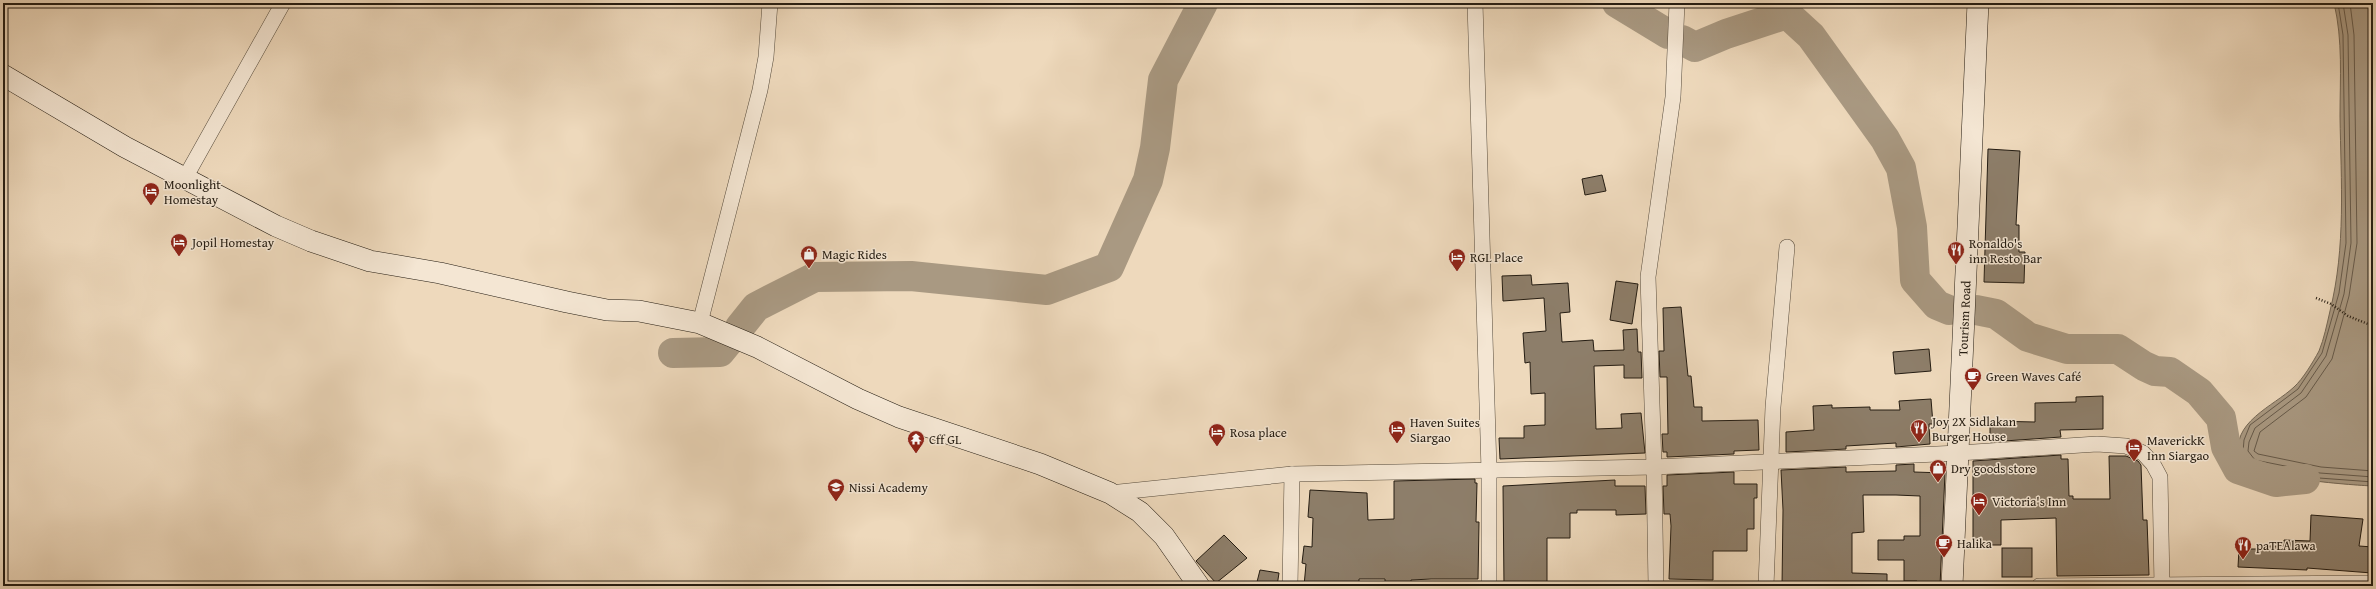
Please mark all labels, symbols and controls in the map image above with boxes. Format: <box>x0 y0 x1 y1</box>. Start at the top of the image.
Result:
place label: Moonlight Homestay <box>164 175 221 209</box>
hotel icon: Moonlight Homestay <box>141 181 161 206</box>
hotel icon: Jopil Homestay <box>169 232 189 257</box>
place label: Jopil Homestay <box>190 233 275 252</box>
place label: Ronaldo's inn Resto Bar <box>1969 234 2042 268</box>
restaurant icon: Ronaldo's inn Resto Bar <box>1946 240 1966 265</box>
shop icon: Magic Rides <box>799 244 819 269</box>
place label: Magic Rides <box>822 245 887 264</box>
hotel icon: RGL Place <box>1447 247 1467 272</box>
place label: RGL Place <box>1470 248 1523 267</box>
street label: Tourism Road <box>1953 280 1976 356</box>
cafe icon: Green Waves Café <box>1963 366 1983 391</box>
place label: Green Waves Café <box>1986 367 2081 386</box>
place label: Joy 2X Sidlakan Burger House <box>1930 412 2017 446</box>
place label: Haven Suites Siargao <box>1410 413 1480 447</box>
restaurant icon: Joy 2X Sidlakan Burger House <box>1909 418 1929 443</box>
hotel icon: Haven Suites Siargao <box>1387 419 1407 444</box>
hotel icon: Rosa place <box>1207 422 1227 447</box>
place label: Rosa place <box>1230 423 1287 442</box>
temple icon: Cff GL <box>906 429 926 454</box>
place label: Cff GL <box>929 430 962 449</box>
place label: MaverickK Inn Siargao <box>2147 431 2210 465</box>
hotel icon: MaverickK Inn Siargao <box>2124 437 2144 462</box>
shop icon: Dry goods store <box>1928 458 1948 483</box>
place label: Dry goods store <box>1951 459 2036 478</box>
school or university icon: Nissi Academy <box>826 477 846 502</box>
place label: Nissi Academy <box>849 478 928 497</box>
hotel icon: Victoria's Inn <box>1969 491 1989 516</box>
place label: Victoria's Inn <box>1992 492 2067 511</box>
cafe icon: Halika <box>1934 533 1954 558</box>
place label: Halika <box>1957 534 1993 553</box>
restaurant icon: paTEAlawa <box>2233 535 2253 560</box>
place label: paTEAlawa <box>2256 536 2317 555</box>

